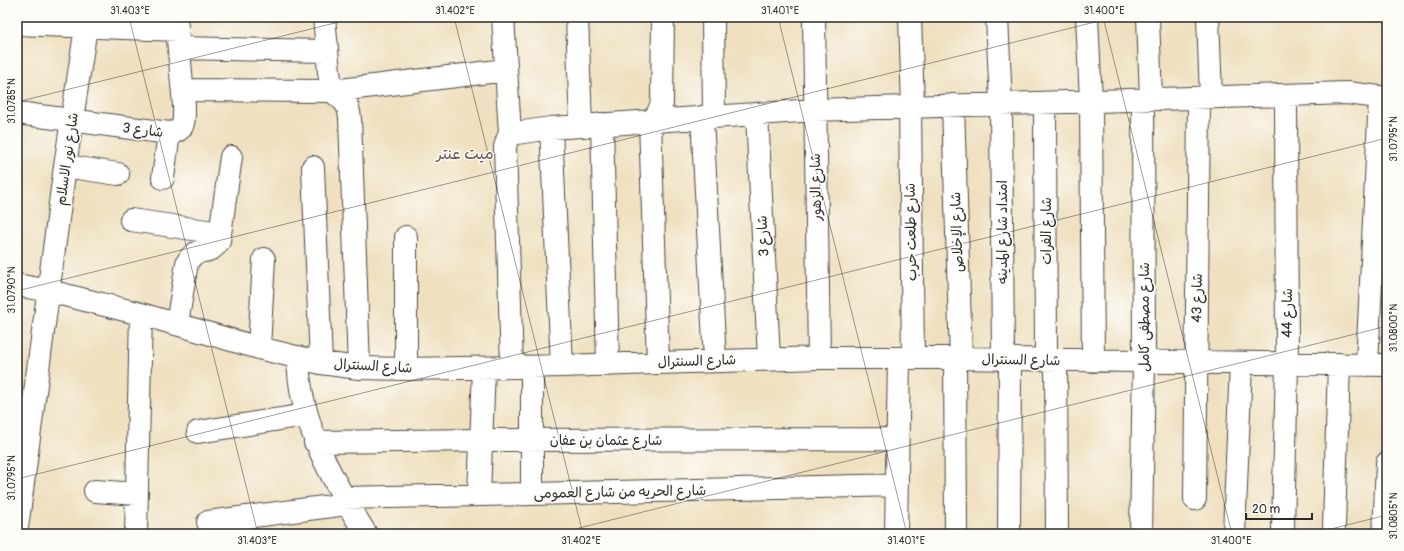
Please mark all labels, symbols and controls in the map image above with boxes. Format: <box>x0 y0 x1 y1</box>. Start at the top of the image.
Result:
text: 31.403°E <box>110 5 150 17</box>
text: 31.402°E <box>435 5 475 17</box>
text: 31.401°E <box>761 5 799 17</box>
text: 31.400°E <box>1084 5 1124 17</box>
text: 31.0785°N <box>6 78 18 124</box>
street label: شارع نور الاسلام <box>52 111 84 207</box>
text: 31.0795°N <box>1388 116 1400 162</box>
street label: شارع 3 <box>121 119 164 142</box>
district label: ميت عنتر <box>435 144 493 164</box>
street label: شارع الزهور <box>807 153 826 222</box>
street label: امتداد شارع المدينه <box>994 180 1012 284</box>
street label: شارع طلعت حرب <box>902 183 921 281</box>
street label: شارع الإخلاص <box>947 192 968 272</box>
street label: شارع الفرات <box>1038 197 1056 265</box>
street label: شارع 3 <box>753 215 774 257</box>
street label: شارع مصطفى كامل <box>1136 262 1154 372</box>
text: 31.0790°N <box>6 266 18 313</box>
street label: شارع 43 <box>1188 273 1207 323</box>
street label: شارع 44 <box>1279 288 1297 338</box>
text: 31.0800°N <box>1388 304 1400 352</box>
street label: شارع السنترال <box>657 351 737 372</box>
street label: شارع السنترال <box>982 351 1060 370</box>
street label: شارع السنترال <box>333 355 413 378</box>
street label: شارع عثمان بن عفان <box>550 432 662 450</box>
text: 31.0795°N <box>6 455 18 501</box>
street label: شارع الحريه من شارع العمومى <box>534 482 706 503</box>
text: 31.0805°N <box>1388 492 1400 539</box>
scale bar <box>1246 495 1312 521</box>
text: 20 m <box>1252 502 1281 517</box>
text: 31.403°E <box>237 535 277 547</box>
text: 31.402°E <box>561 535 601 547</box>
text: 31.401°E <box>887 535 925 547</box>
text: 31.400°E <box>1211 535 1251 547</box>

